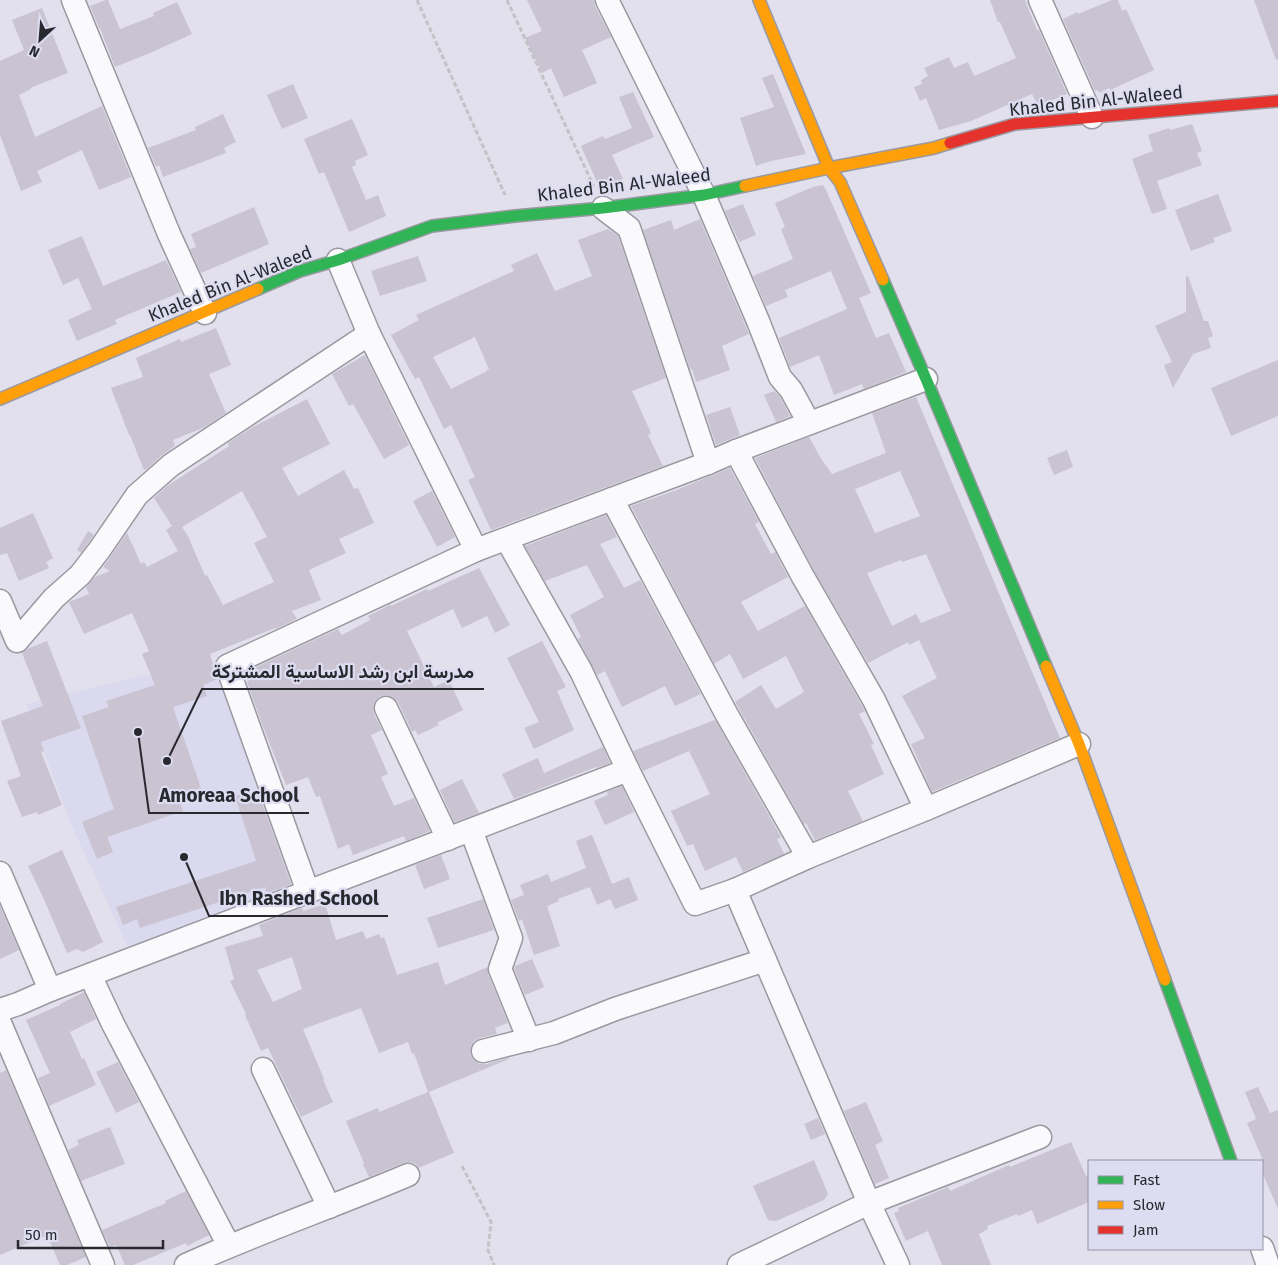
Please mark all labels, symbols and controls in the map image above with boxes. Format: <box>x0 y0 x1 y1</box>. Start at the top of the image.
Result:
north arrow <box>15 15 65 65</box>
text: N <box>27 42 42 61</box>
street label: Khaled Bin Al-Waleed <box>1008 81 1184 121</box>
street label: Khaled Bin Al-Waleed <box>536 163 712 207</box>
street label: Khaled Bin Al-Waleed <box>145 241 315 327</box>
callout: مدرسة ابن رشد الاساسية المشتركة <box>202 655 484 689</box>
text: مدرسة ابن رشد الاساسية المشتركة <box>212 660 474 684</box>
callout: Amoreaa School <box>149 779 309 813</box>
text: Amoreaa School <box>158 784 299 807</box>
callout: Ibn Rashed School <box>209 882 388 916</box>
text: Ibn Rashed School <box>219 887 379 910</box>
legend <box>1088 1160 1263 1250</box>
text: Fast <box>1133 1171 1160 1189</box>
text: Slow <box>1133 1196 1165 1214</box>
scale bar <box>18 1218 162 1250</box>
text: Jam <box>1133 1221 1159 1239</box>
text: 50 m <box>25 1226 58 1244</box>

